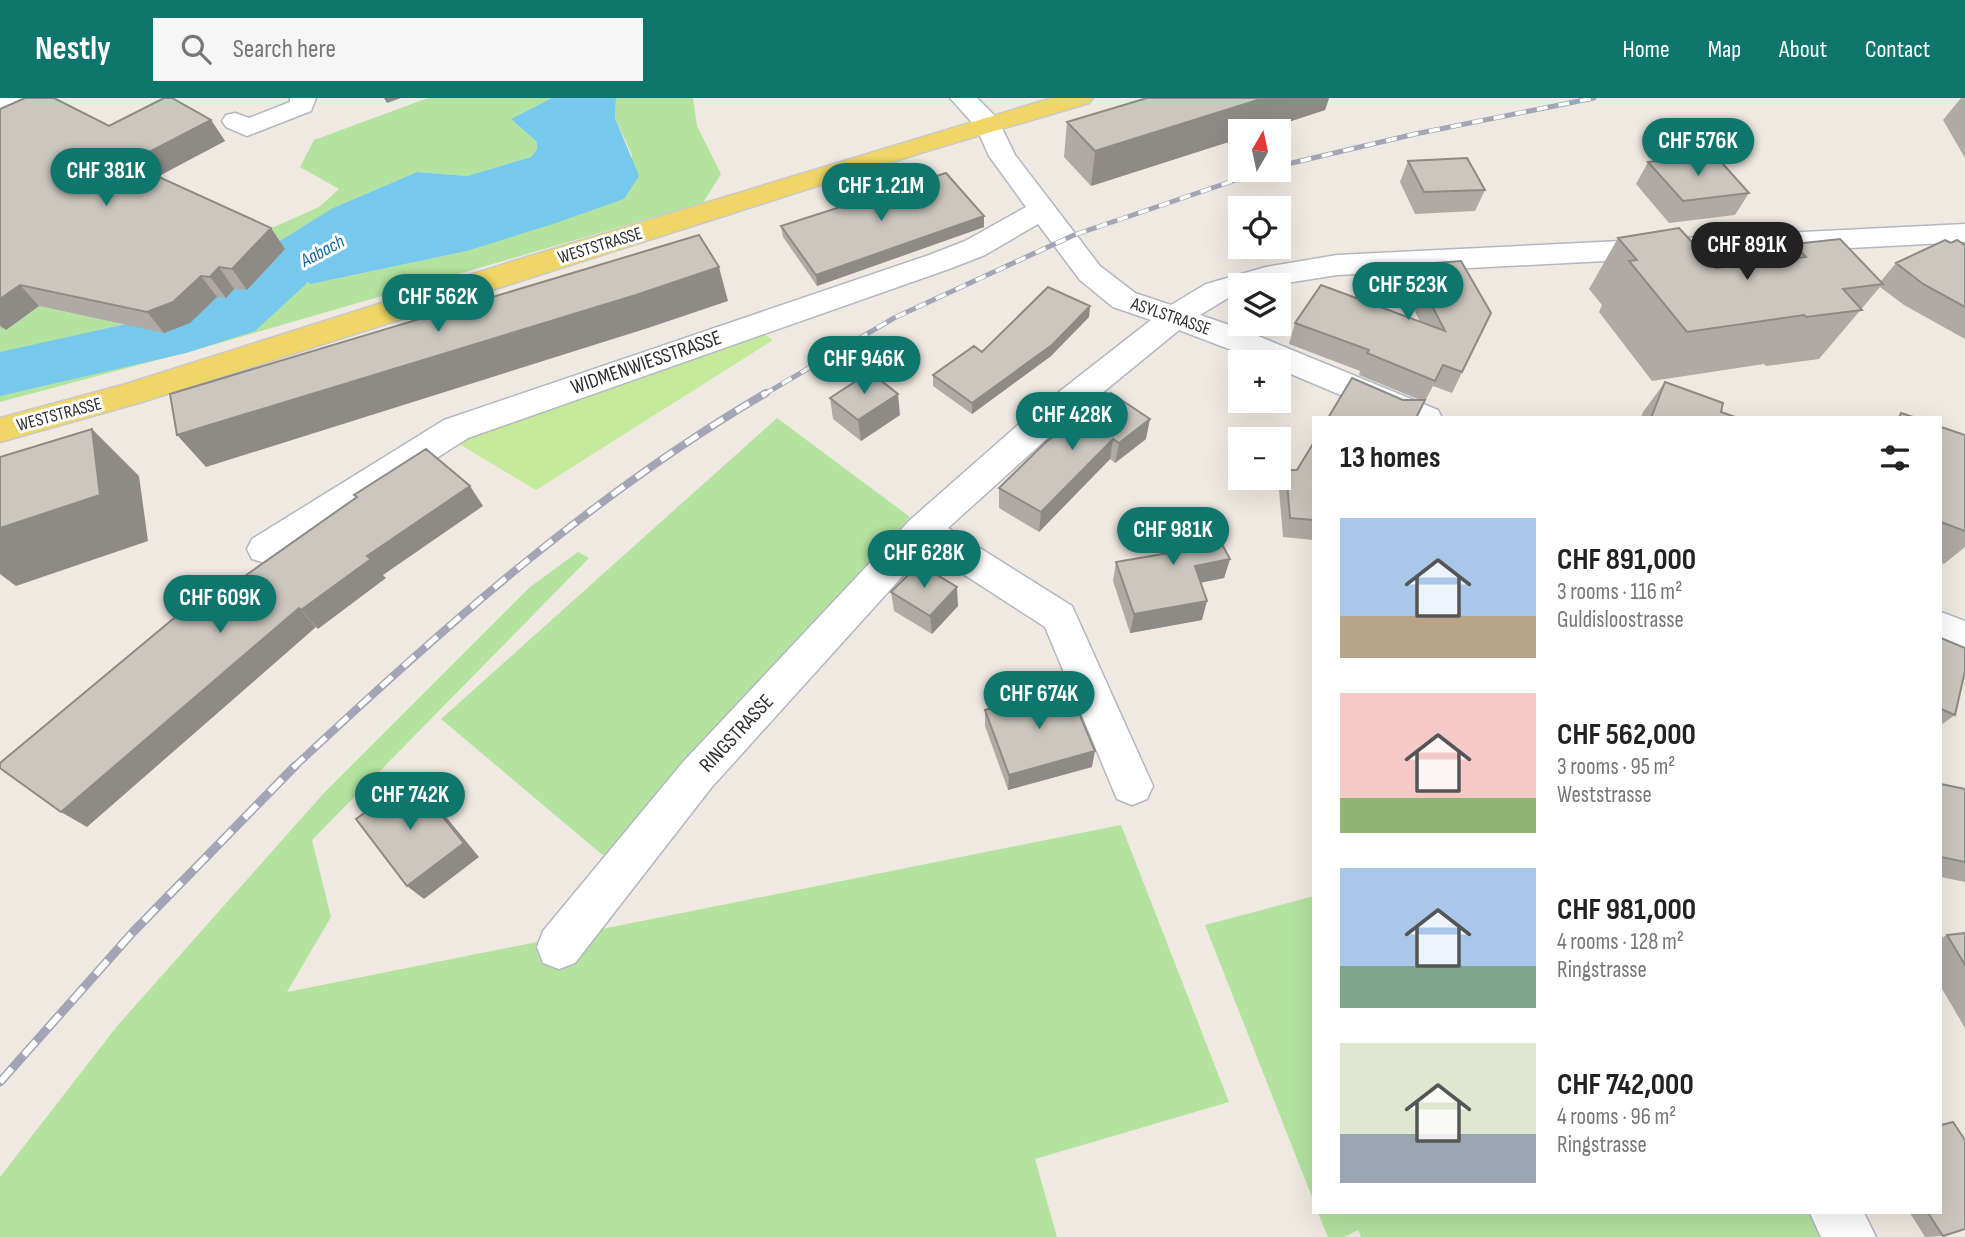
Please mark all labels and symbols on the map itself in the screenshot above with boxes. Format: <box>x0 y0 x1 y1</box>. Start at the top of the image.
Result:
pin: CHF 576K <box>1626 118 1770 178</box>
north arrow <box>1228 119 1292 182</box>
pin: CHF 381K <box>34 148 178 208</box>
pin: CHF 1.21M <box>801 164 961 223</box>
pin: CHF 891K <box>1675 222 1819 282</box>
street label: WESTSTRASSE <box>555 223 645 268</box>
water label: Aabach <box>296 230 349 273</box>
pin: CHF 523K <box>1336 262 1480 322</box>
pin: CHF 562K <box>366 274 510 334</box>
street label: ASYLSTRASSE <box>1127 293 1213 340</box>
street label: WIDMENWIESSTRASSE <box>568 325 725 400</box>
pin: CHF 946K <box>792 336 936 396</box>
pin: CHF 428K <box>1000 392 1144 452</box>
street label: WESTSTRASSE <box>14 393 104 436</box>
pin: CHF 981K <box>1101 508 1245 567</box>
pin: CHF 628K <box>852 531 996 590</box>
pin: CHF 609K <box>148 575 292 635</box>
pin: CHF 674K <box>967 672 1111 731</box>
street label: RINGSTRASSE <box>694 689 779 777</box>
pin: CHF 742K <box>338 772 482 832</box>

